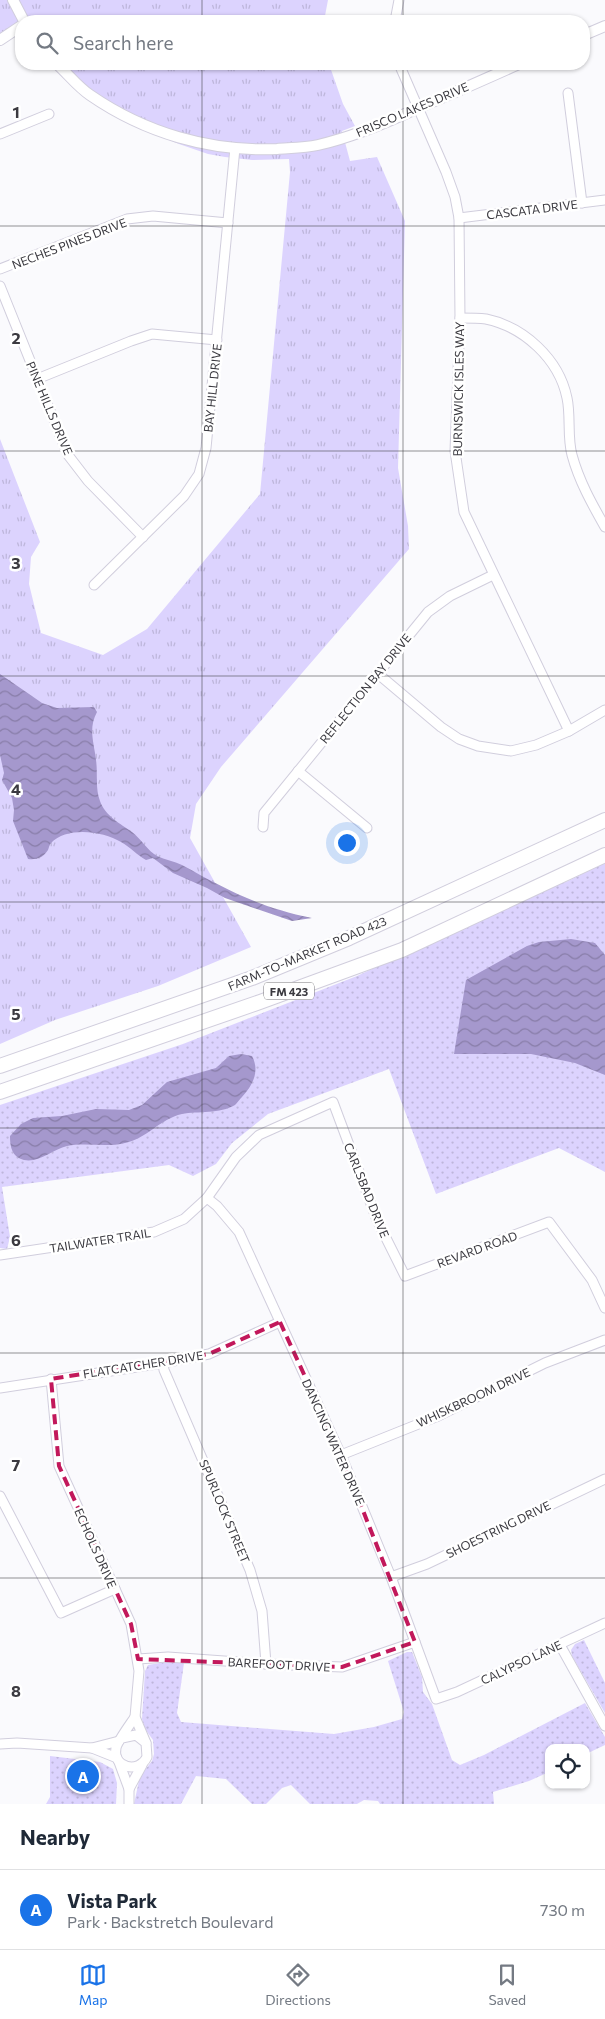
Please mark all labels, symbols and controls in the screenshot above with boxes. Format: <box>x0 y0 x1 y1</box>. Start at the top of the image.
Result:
search box <box>15 15 590 70</box>
icon: search <box>33 29 61 57</box>
text: Search here <box>73 31 173 54</box>
street label: FRISCO LAKES DRIVE <box>354 79 470 139</box>
text: 1 <box>12 102 20 121</box>
street label: CASCATA DRIVE <box>486 196 578 222</box>
street label: NECHES PINES DRIVE <box>10 215 128 271</box>
street label: BURNSWICK ISLES WAY <box>450 321 466 456</box>
text: 2 <box>11 328 21 347</box>
street label: BAY HILL DRIVE <box>200 343 224 433</box>
street label: PINE HILLS DRIVE <box>24 359 76 457</box>
text: 3 <box>11 553 21 572</box>
street label: REFLECTION BAY DRIVE <box>316 630 414 746</box>
text: 4 <box>11 779 21 798</box>
your location <box>334 830 360 856</box>
street label: FARM-TO-MARKET ROAD 423 <box>226 913 389 993</box>
road number: FM 423 <box>264 982 314 999</box>
text: 5 <box>11 1004 21 1023</box>
street label: CARLSBAD DRIVE <box>342 1140 392 1240</box>
street label: TAILWATER TRAIL <box>48 1225 152 1255</box>
street label: REVARD ROAD <box>435 1228 519 1270</box>
text: 6 <box>11 1230 21 1249</box>
street label: FLATCATCHER DRIVE <box>82 1348 204 1380</box>
street label: WHISKBROOM DRIVE <box>414 1364 532 1430</box>
street label: DANCING WATER DRIVE <box>300 1377 368 1507</box>
text: 7 <box>12 1455 21 1474</box>
street label: SPURLOCK STREET <box>197 1457 253 1565</box>
street label: SHOESTRING DRIVE <box>443 1498 553 1560</box>
street label: ECHOLS DRIVE <box>72 1506 120 1590</box>
street label: CALYPSO LANE <box>478 1637 564 1687</box>
street label: BAREFOOT DRIVE <box>227 1654 331 1674</box>
text: 8 <box>11 1681 21 1700</box>
map controls <box>545 1744 590 1789</box>
button: locate <box>545 1744 590 1789</box>
pin: A <box>67 1757 99 1795</box>
text: Nearby <box>20 1824 90 1849</box>
text: Vista Park <box>67 1889 157 1912</box>
text: A <box>30 1900 42 1919</box>
text: 730 m <box>540 1900 585 1919</box>
text: Park · Backstretch Boulevard <box>67 1912 273 1931</box>
tab: Map <box>79 1961 108 2008</box>
tab: Directions <box>265 1961 331 2008</box>
tab: Saved <box>488 1961 526 2008</box>

